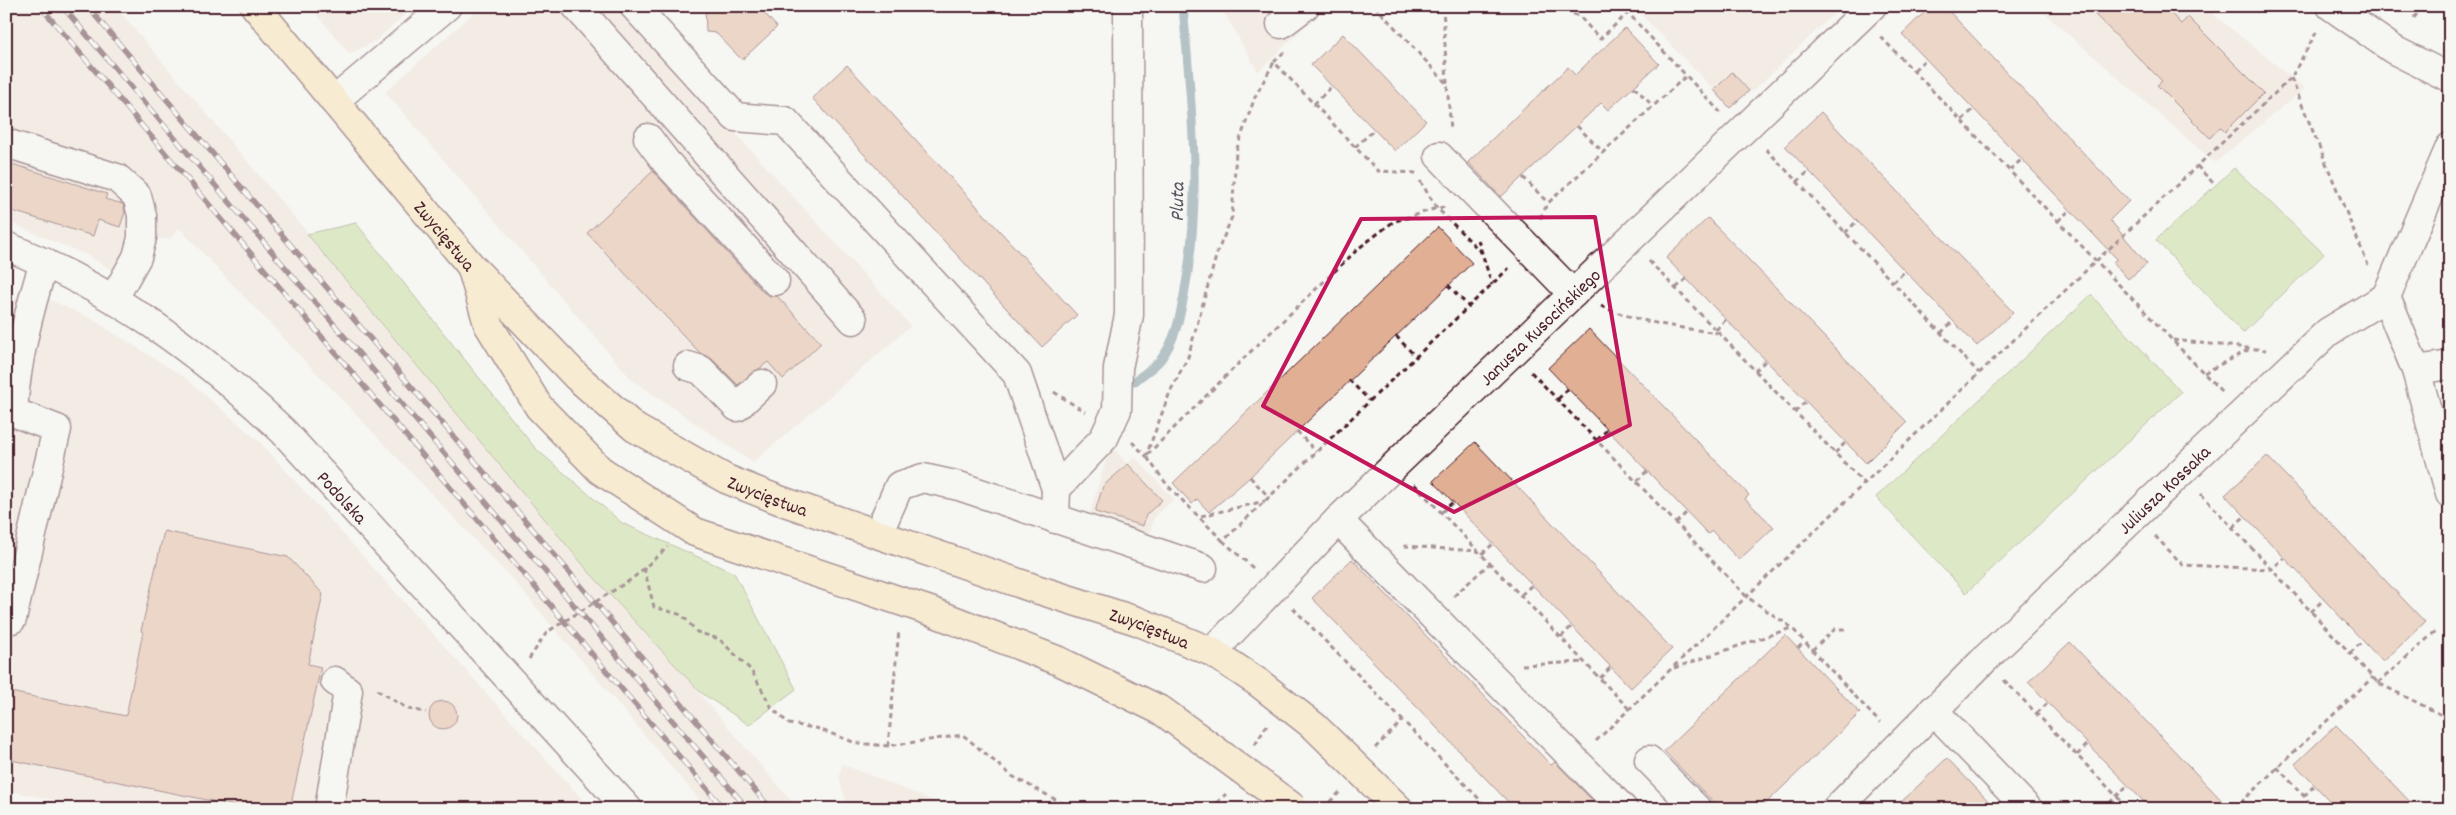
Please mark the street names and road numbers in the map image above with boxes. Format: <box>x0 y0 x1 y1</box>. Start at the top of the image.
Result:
street label: Zwycięstwa <box>406 197 481 279</box>
street label: Janusza Kusocińskiego <box>1475 264 1609 394</box>
street label: Juliusza Kossaka <box>2114 440 2219 542</box>
street label: Podolska <box>309 466 372 532</box>
street label: Zwycięstwa <box>722 471 812 526</box>
street label: Zwycięstwa <box>1105 603 1194 659</box>

